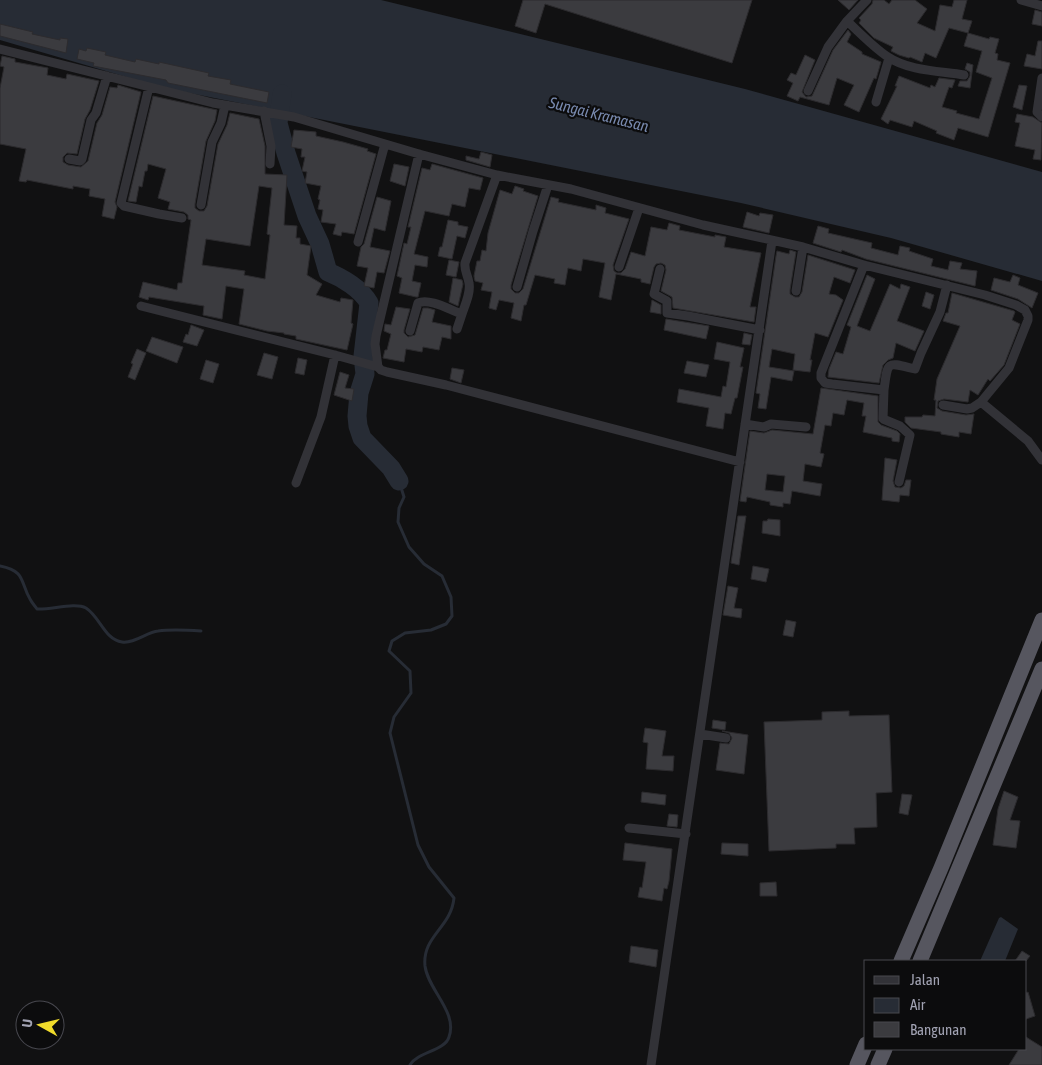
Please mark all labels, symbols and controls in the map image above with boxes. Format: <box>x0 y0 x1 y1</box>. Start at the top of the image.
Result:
water label: Sungai Kramasan <box>546 93 651 136</box>
legend <box>864 960 1027 1050</box>
text: Jalan <box>910 971 940 988</box>
text: Air <box>910 996 926 1013</box>
north arrow <box>15 1000 65 1050</box>
text: U <box>19 1018 36 1028</box>
text: Bangunan <box>910 1021 967 1038</box>

